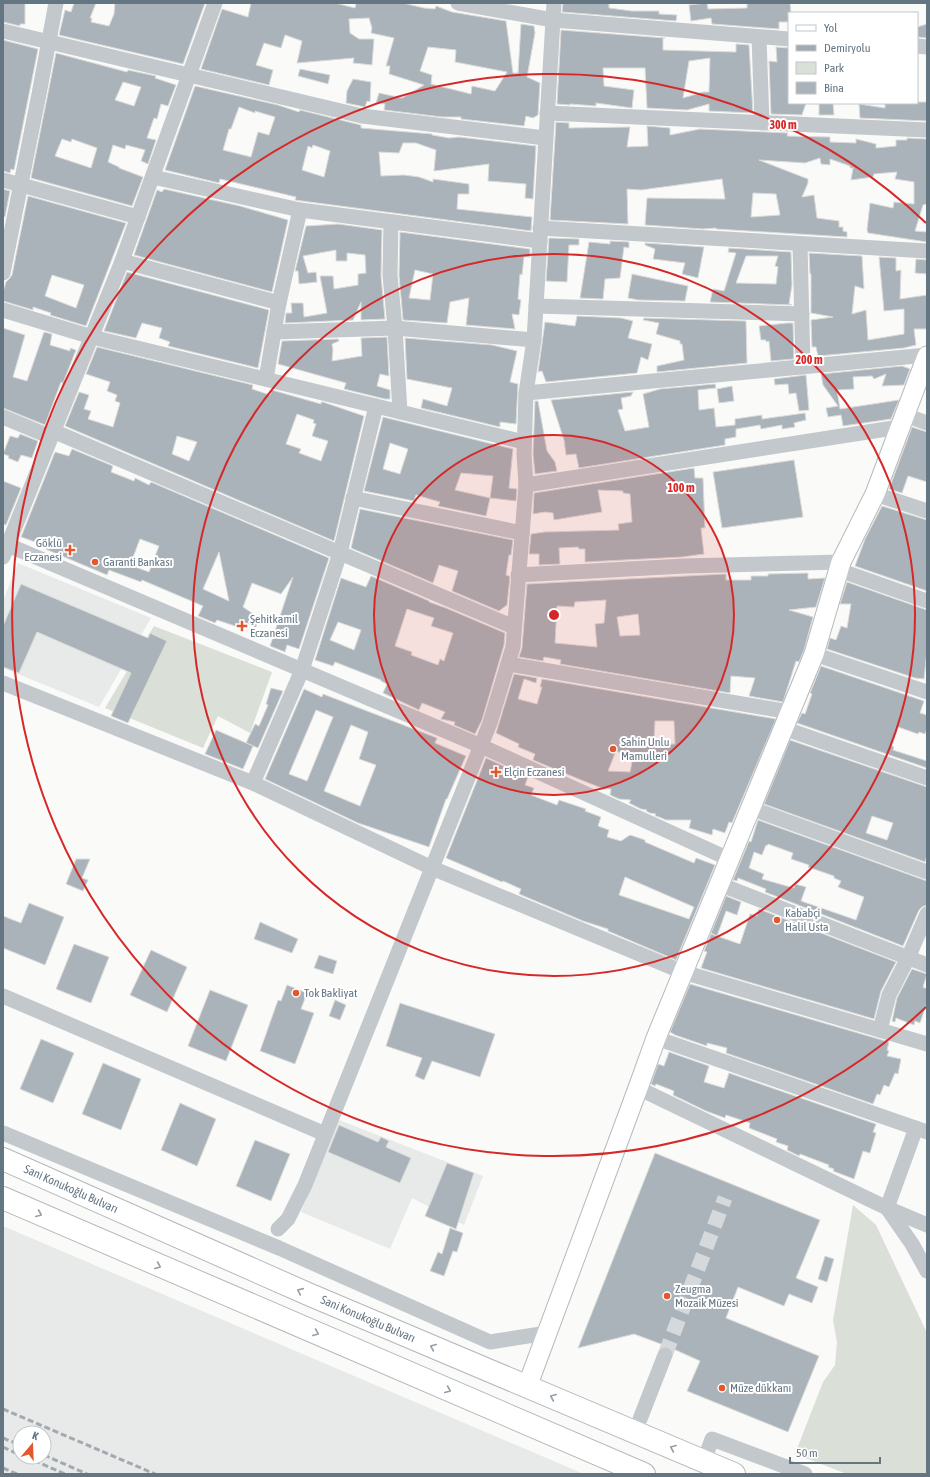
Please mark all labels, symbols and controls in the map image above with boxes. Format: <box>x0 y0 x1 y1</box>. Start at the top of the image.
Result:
legend <box>788 12 918 104</box>
text: Yol <box>824 21 838 35</box>
text: Demiryolu <box>824 41 871 55</box>
text: Park <box>824 61 845 75</box>
text: Bina <box>824 81 844 95</box>
text: 300 m <box>769 118 797 132</box>
text: 200 m <box>795 353 823 367</box>
text: 100 m <box>667 481 695 495</box>
place label: Göklü Eczanesi <box>24 536 62 564</box>
marker: Göklü Eczanesi <box>65 545 75 555</box>
place label: Garanti Bankası <box>103 555 172 569</box>
marker: Garanti Bankası <box>90 557 100 567</box>
centre of rings <box>547 608 561 622</box>
place label: Şehitkamil Eczanesi <box>250 612 299 640</box>
marker: Şehitkamil Eczanesi <box>237 621 247 631</box>
place label: Sahin Unlu Mamulleri <box>621 735 670 763</box>
marker: Sahin Unlu Mamulleri <box>608 744 618 754</box>
place label: Elçin Eczanesi <box>504 765 565 779</box>
marker: Elçin Eczanesi <box>491 767 501 777</box>
place label: Kababçi Halil Usta <box>785 906 829 934</box>
marker: Kababçi Halil Usta <box>772 915 782 925</box>
place label: Tok Bakliyat <box>304 986 358 1000</box>
marker: Tok Bakliyat <box>291 988 301 998</box>
street label: Sani Konukoğlu Bulvarı <box>22 1162 120 1216</box>
one-way arrow <box>35 1210 42 1218</box>
one-way arrow <box>154 1261 161 1269</box>
place label: Zeugma Mozaik Müzesi <box>675 1282 739 1310</box>
one-way arrow <box>297 1288 305 1296</box>
marker: Zeugma Mozaik Müzesi <box>662 1291 672 1301</box>
street label: Sani Konukoğlu Bulvarı <box>319 1293 417 1345</box>
one-way arrow <box>313 1329 320 1337</box>
one-way arrow <box>430 1344 438 1352</box>
place label: Müze dükkanı <box>730 1381 791 1395</box>
marker: Müze dükkanı <box>717 1383 727 1393</box>
one-way arrow <box>444 1385 452 1393</box>
one-way arrow <box>549 1394 556 1402</box>
north arrow <box>12 1425 52 1465</box>
text: K <box>31 1429 40 1442</box>
scale bar <box>790 1439 880 1465</box>
one-way arrow <box>669 1445 677 1453</box>
text: 50 m <box>796 1446 818 1460</box>

